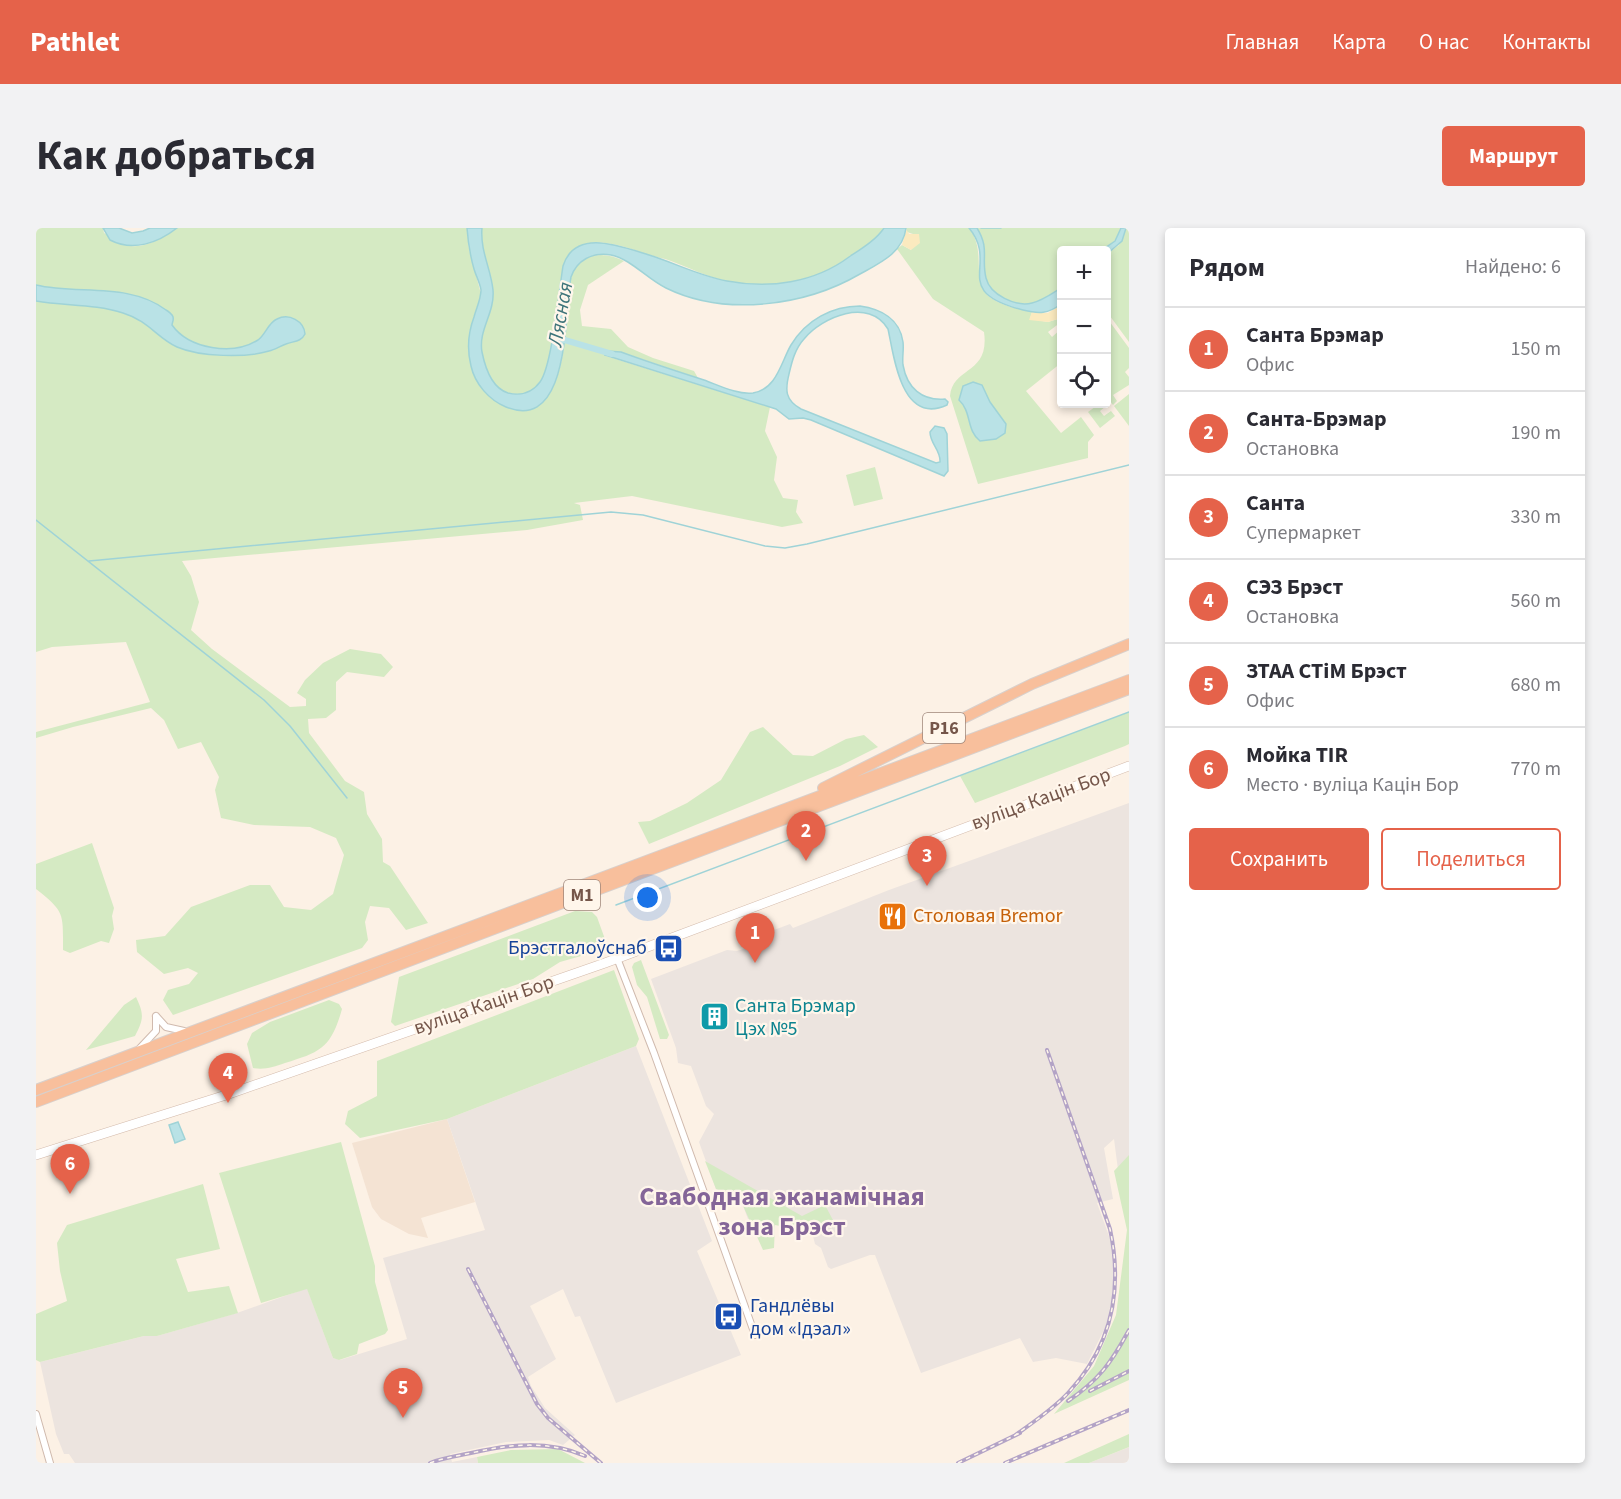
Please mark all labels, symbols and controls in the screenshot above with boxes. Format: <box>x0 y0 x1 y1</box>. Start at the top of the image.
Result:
text: Pathlet <box>30 22 120 62</box>
text: Главная <box>1226 27 1299 57</box>
text: Карта <box>1332 27 1386 57</box>
text: О нас <box>1419 27 1469 57</box>
text: Контакты <box>1502 27 1591 57</box>
text: Как добраться <box>36 126 316 186</box>
button: Маршрут <box>1442 126 1585 186</box>
map controls <box>1057 246 1111 408</box>
button: + <box>1057 246 1111 300</box>
text: Рядом <box>1189 249 1265 286</box>
text: Найдено: 6 <box>1465 253 1561 281</box>
water label: Лясная <box>539 279 580 350</box>
button: − <box>1057 300 1111 354</box>
text: Санта Брэмар <box>1246 319 1384 351</box>
text: 1 <box>1203 335 1214 363</box>
text: 150 m <box>1511 335 1561 363</box>
text: Офис <box>1246 351 1294 379</box>
button: locate <box>1057 354 1111 408</box>
text: Санта-Брэмар <box>1246 403 1387 435</box>
text: 2 <box>1203 419 1214 447</box>
text: 190 m <box>1511 419 1561 447</box>
text: Остановка <box>1246 435 1339 463</box>
text: Санта <box>1246 487 1305 519</box>
text: 3 <box>1203 503 1214 531</box>
text: 330 m <box>1511 503 1561 531</box>
text: Супермаркет <box>1246 519 1361 547</box>
text: СЭЗ Брэст <box>1246 571 1343 603</box>
text: 4 <box>1203 587 1214 615</box>
text: 560 m <box>1511 587 1561 615</box>
text: Остановка <box>1246 603 1339 631</box>
text: ЗТАА СТіМ Брэст <box>1246 655 1407 687</box>
text: 5 <box>1203 671 1214 699</box>
text: 680 m <box>1511 671 1561 699</box>
text: Офис <box>1246 687 1294 715</box>
road number: Р16 <box>923 713 965 743</box>
text: Мойка TIR <box>1246 739 1348 771</box>
text: 6 <box>1203 755 1214 783</box>
text: 770 m <box>1511 755 1561 783</box>
street label: вуліца Кацін Бор <box>967 761 1115 837</box>
text: Место · вуліца Кацін Бор <box>1246 771 1459 799</box>
pin: 2 <box>786 812 826 861</box>
button: Сохранить <box>1189 828 1369 890</box>
button: Поделиться <box>1381 828 1561 890</box>
pin: 3 <box>908 836 946 886</box>
road number: М1 <box>564 880 600 910</box>
your location <box>633 883 662 912</box>
restaurant icon: Столовая Bremor <box>876 900 908 932</box>
place label: Столовая Bremor <box>913 902 1062 930</box>
pin: 1 <box>736 914 774 963</box>
bus stop icon: Брэстгалоўснаб <box>652 932 684 964</box>
place label: Брэстгалоўснаб <box>508 934 647 962</box>
street label: вуліца Кацін Бор <box>410 968 558 1042</box>
place label: Санта Брэмар Цэх №5 <box>735 992 856 1043</box>
building icon: Санта Брэмар Цэх №5 <box>698 1001 730 1033</box>
pin: 4 <box>208 1054 248 1103</box>
pin: 6 <box>51 1144 90 1194</box>
district label: Свабодная эканамічная зона Брэст <box>639 1178 925 1245</box>
place label: Гандлёвы дом «Ідэал» <box>750 1292 851 1343</box>
bus stop icon: Гандлёвы дом «Ідэал» <box>713 1301 745 1333</box>
pin: 5 <box>384 1368 422 1418</box>

